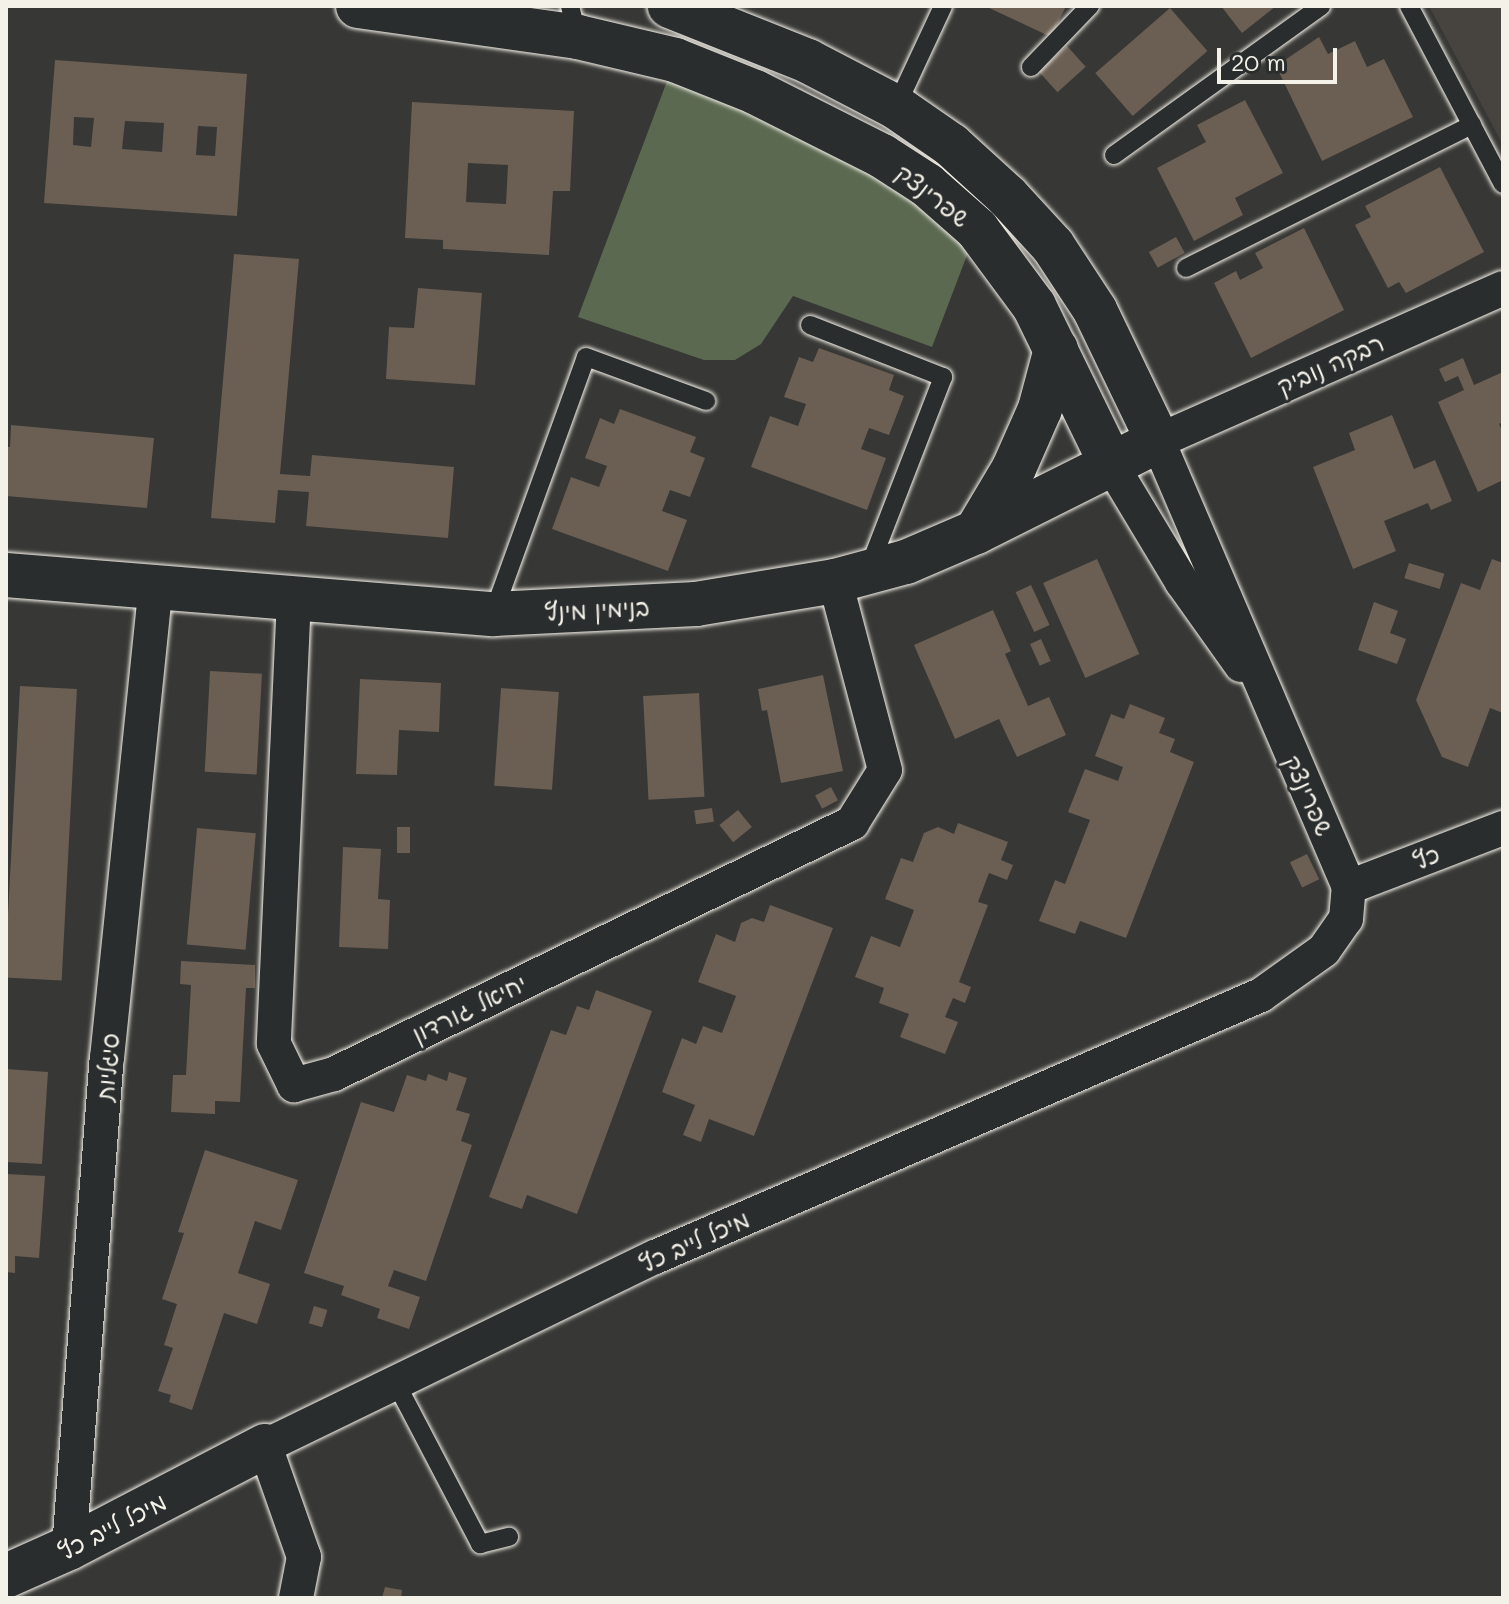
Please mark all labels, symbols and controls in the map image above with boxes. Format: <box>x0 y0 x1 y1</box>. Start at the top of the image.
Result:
scale bar <box>1221 32 1341 82</box>
text: 20 m <box>1231 46 1286 77</box>
street label: שפרינצק <box>891 157 975 233</box>
street label: רבקה נוביק <box>1272 328 1388 400</box>
street label: בנימין מינץ <box>544 592 650 626</box>
street label: שפרינצק <box>1278 750 1340 840</box>
street label: כץ <box>1409 839 1443 875</box>
street label: יחיאל גורדון <box>407 968 531 1048</box>
street label: סיגליות <box>90 1032 124 1102</box>
street label: מיכל לייב כץ <box>634 1204 754 1278</box>
street label: מיכל לייב כץ <box>53 1486 171 1566</box>

